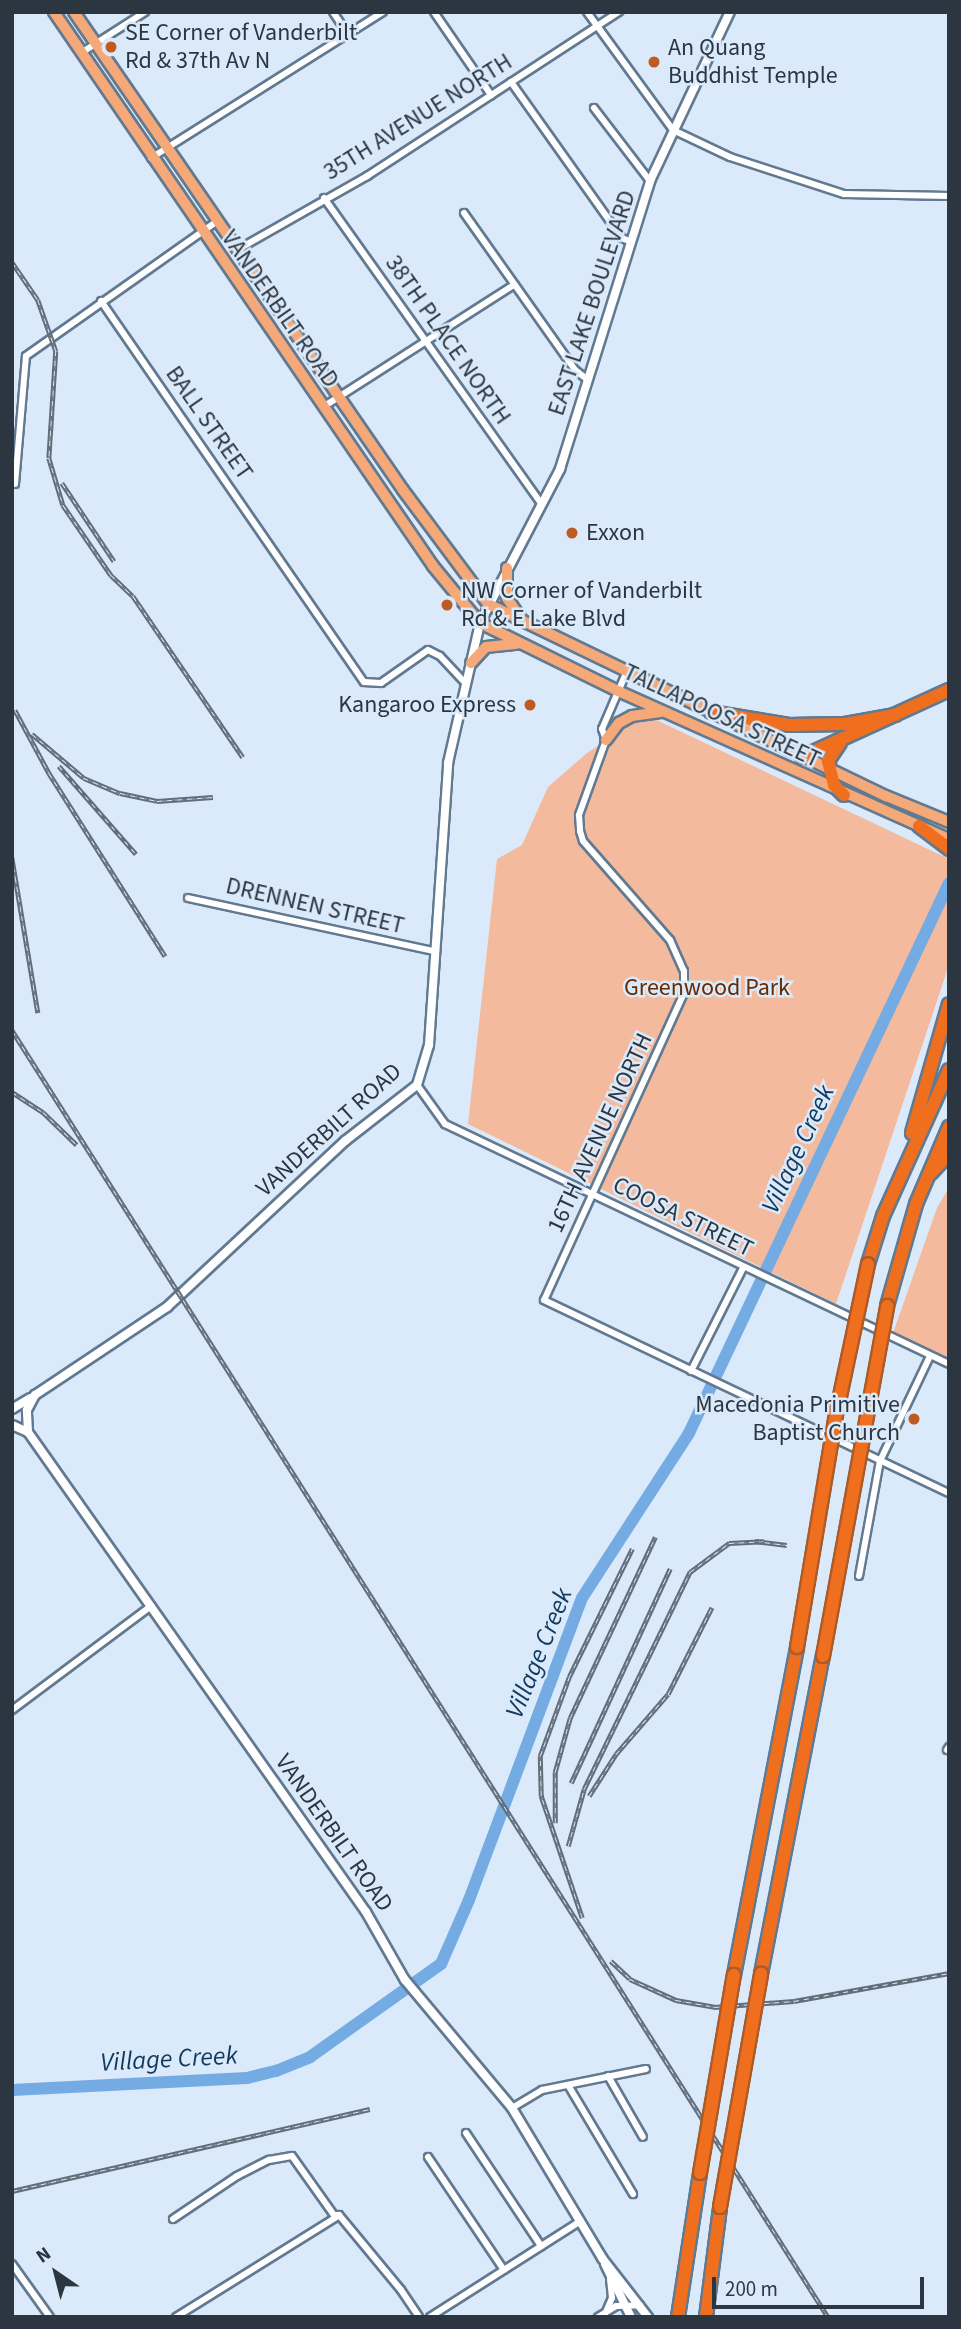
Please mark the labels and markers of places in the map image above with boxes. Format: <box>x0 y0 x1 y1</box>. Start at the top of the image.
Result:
place label: SE Corner of Vanderbilt Rd & 37th Av N <box>125 19 357 75</box>
place label: An Quang Buddhist Temple <box>668 34 838 90</box>
marker: SE Corner of Vanderbilt Rd & 37th Av N <box>103 39 119 55</box>
marker: An Quang Buddhist Temple <box>646 54 662 70</box>
place label: Exxon <box>586 519 645 547</box>
marker: Exxon <box>564 525 580 541</box>
place label: NW Corner of Vanderbilt Rd & E Lake Blvd <box>461 577 702 633</box>
marker: NW Corner of Vanderbilt Rd & E Lake Blvd <box>439 597 455 613</box>
place label: Kangaroo Express <box>338 691 516 719</box>
marker: Kangaroo Express <box>522 697 538 713</box>
place label: Macedonia Primitive Baptist Church <box>695 1391 900 1447</box>
marker: Macedonia Primitive Baptist Church <box>906 1411 922 1427</box>

